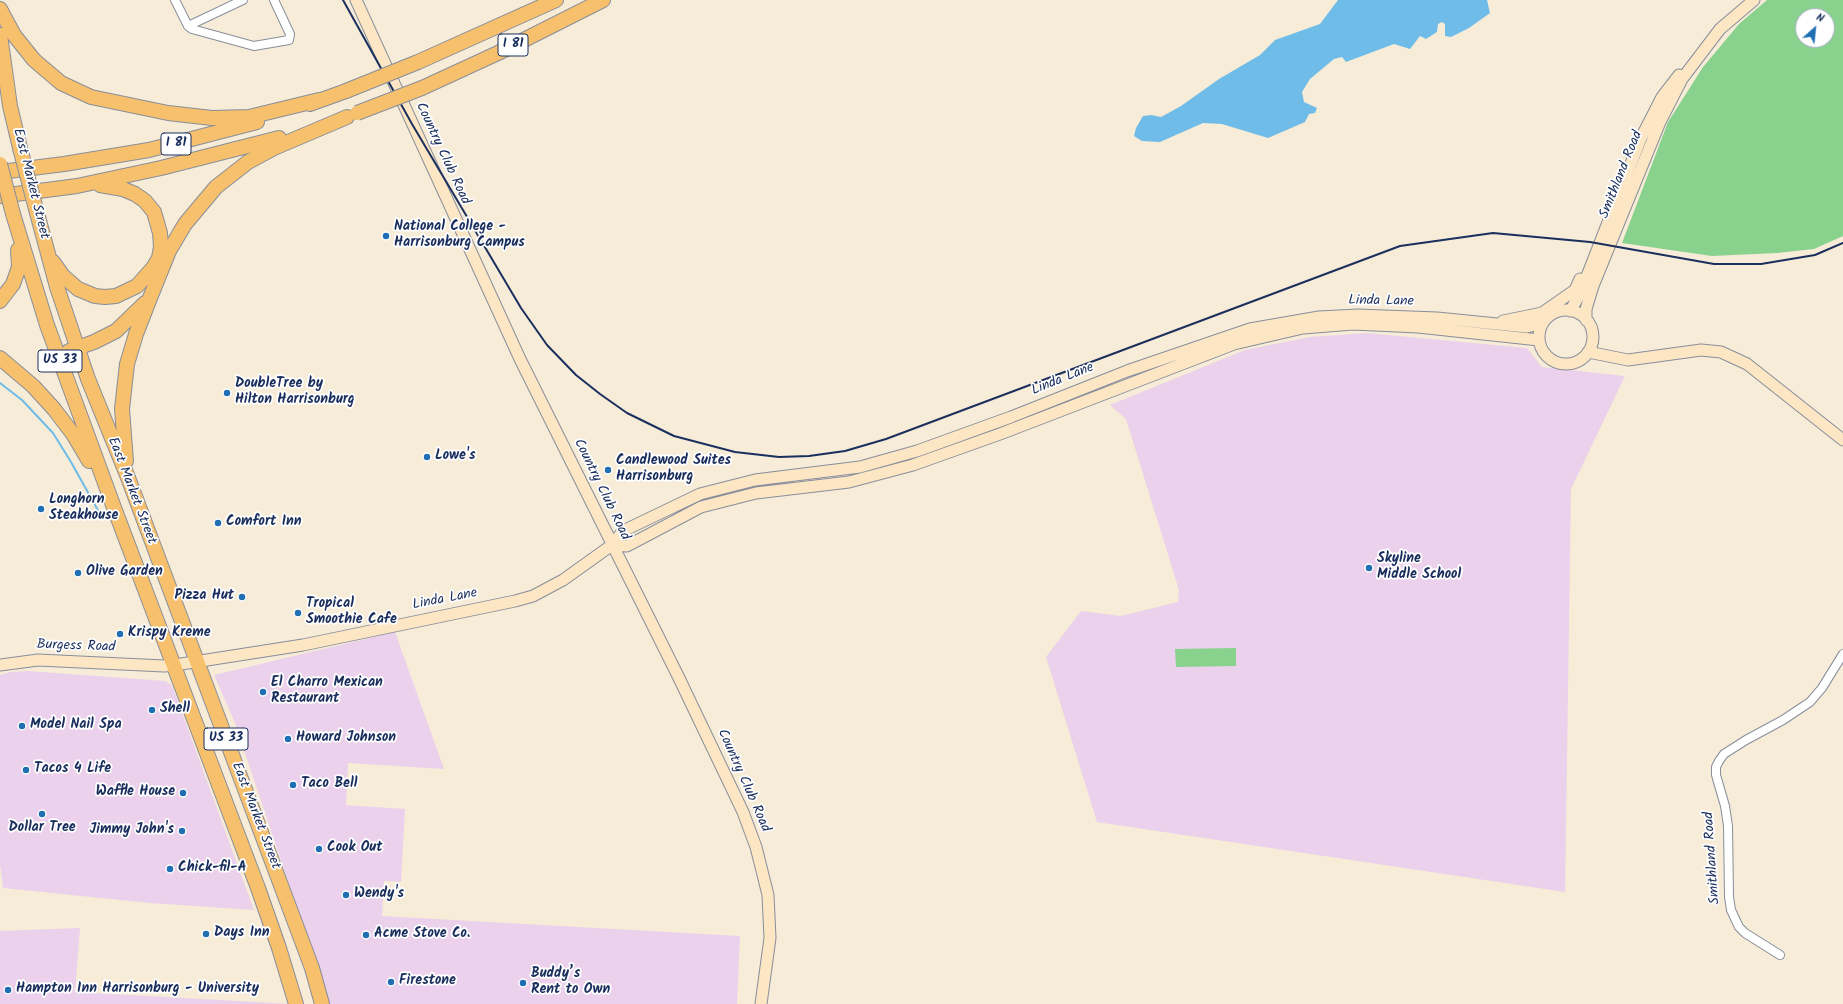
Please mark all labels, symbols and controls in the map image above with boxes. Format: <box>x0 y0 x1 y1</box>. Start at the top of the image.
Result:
north arrow <box>1795 8 1835 48</box>
text: N <box>1813 9 1827 28</box>
road number: I 81 <box>498 34 528 56</box>
street label: Country Club Road <box>411 100 473 208</box>
street label: East Market Street <box>8 127 52 241</box>
street label: Smithland Road <box>1597 129 1647 221</box>
road number: I 81 <box>161 133 191 155</box>
place label: National College - Harrisonburg Campus <box>394 220 525 252</box>
marker: National College - Harrisonburg Campus <box>381 231 391 241</box>
street label: Linda Lane <box>1348 293 1414 311</box>
road number: US 33 <box>38 350 82 372</box>
street label: Linda Lane <box>1029 360 1097 400</box>
place label: DoubleTree by Hilton Harrisonburg <box>235 377 355 410</box>
marker: DoubleTree by Hilton Harrisonburg <box>222 388 232 398</box>
street label: East Market Street <box>103 435 159 547</box>
street label: Country Club Road <box>569 437 633 543</box>
place label: Lowe's <box>435 449 475 465</box>
marker: Lowe's <box>422 452 432 462</box>
place label: Candlewood Suites Harrisonburg <box>616 454 731 486</box>
marker: Candlewood Suites Harrisonburg <box>603 465 613 475</box>
place label: Longhorn Steakhouse <box>49 493 118 526</box>
marker: Longhorn Steakhouse <box>36 504 46 514</box>
place label: Comfort Inn <box>226 515 302 531</box>
marker: Comfort Inn <box>213 518 223 528</box>
place label: Skyline Middle School <box>1377 552 1461 584</box>
marker: Skyline Middle School <box>1364 563 1374 573</box>
place label: Olive Garden <box>86 565 163 581</box>
marker: Olive Garden <box>73 568 83 578</box>
street label: Linda Lane <box>411 585 479 615</box>
place label: Pizza Hut <box>174 589 234 605</box>
marker: Pizza Hut <box>237 592 247 602</box>
place label: Tropical Smoothie Cafe <box>306 597 397 630</box>
marker: Tropical Smoothie Cafe <box>293 608 303 618</box>
place label: Krispy Kreme <box>128 626 211 642</box>
marker: Krispy Kreme <box>115 629 125 639</box>
street label: Burgess Road <box>36 637 116 657</box>
place label: El Charro Mexican Restaurant <box>271 676 383 708</box>
marker: El Charro Mexican Restaurant <box>258 687 268 697</box>
place label: Shell <box>160 702 190 718</box>
marker: Shell <box>147 705 157 715</box>
place label: Model Nail Spa <box>30 718 122 734</box>
marker: Model Nail Spa <box>17 721 27 731</box>
street label: Country Club Road <box>713 727 773 835</box>
road number: US 33 <box>204 728 248 750</box>
place label: Howard Johnson <box>296 731 396 747</box>
marker: Howard Johnson <box>283 734 293 744</box>
street label: East Market Street <box>227 760 283 872</box>
place label: Tacos 4 Life <box>34 762 111 778</box>
marker: Tacos 4 Life <box>21 765 31 775</box>
place label: Taco Bell <box>301 777 357 793</box>
marker: Taco Bell <box>288 780 298 790</box>
place label: Waffle House <box>96 785 175 801</box>
marker: Waffle House <box>178 788 188 798</box>
marker: Dollar Tree <box>37 809 47 819</box>
street label: Smithland Road <box>1701 811 1725 905</box>
place label: Dollar Tree <box>8 821 76 837</box>
place label: Jimmy John's <box>90 823 174 839</box>
marker: Jimmy John's <box>177 826 187 836</box>
place label: Cook Out <box>327 841 382 857</box>
marker: Cook Out <box>314 844 324 854</box>
place label: Chick-fil-A <box>178 861 247 877</box>
marker: Chick-fil-A <box>165 864 175 874</box>
place label: Wendy's <box>354 887 404 903</box>
marker: Wendy's <box>341 890 351 900</box>
place label: Days Inn <box>214 926 270 942</box>
place label: Acme Stove Co. <box>374 927 470 943</box>
marker: Days Inn <box>201 929 211 939</box>
marker: Acme Stove Co. <box>361 930 371 940</box>
place label: Buddy’s Rent to Own <box>531 967 610 1000</box>
place label: Firestone <box>399 974 456 990</box>
marker: Firestone <box>386 977 396 987</box>
marker: Buddy’s Rent to Own <box>518 978 528 988</box>
place label: Hampton Inn Harrisonburg - University <box>16 982 259 998</box>
marker: Hampton Inn Harrisonburg - University <box>3 985 13 995</box>

